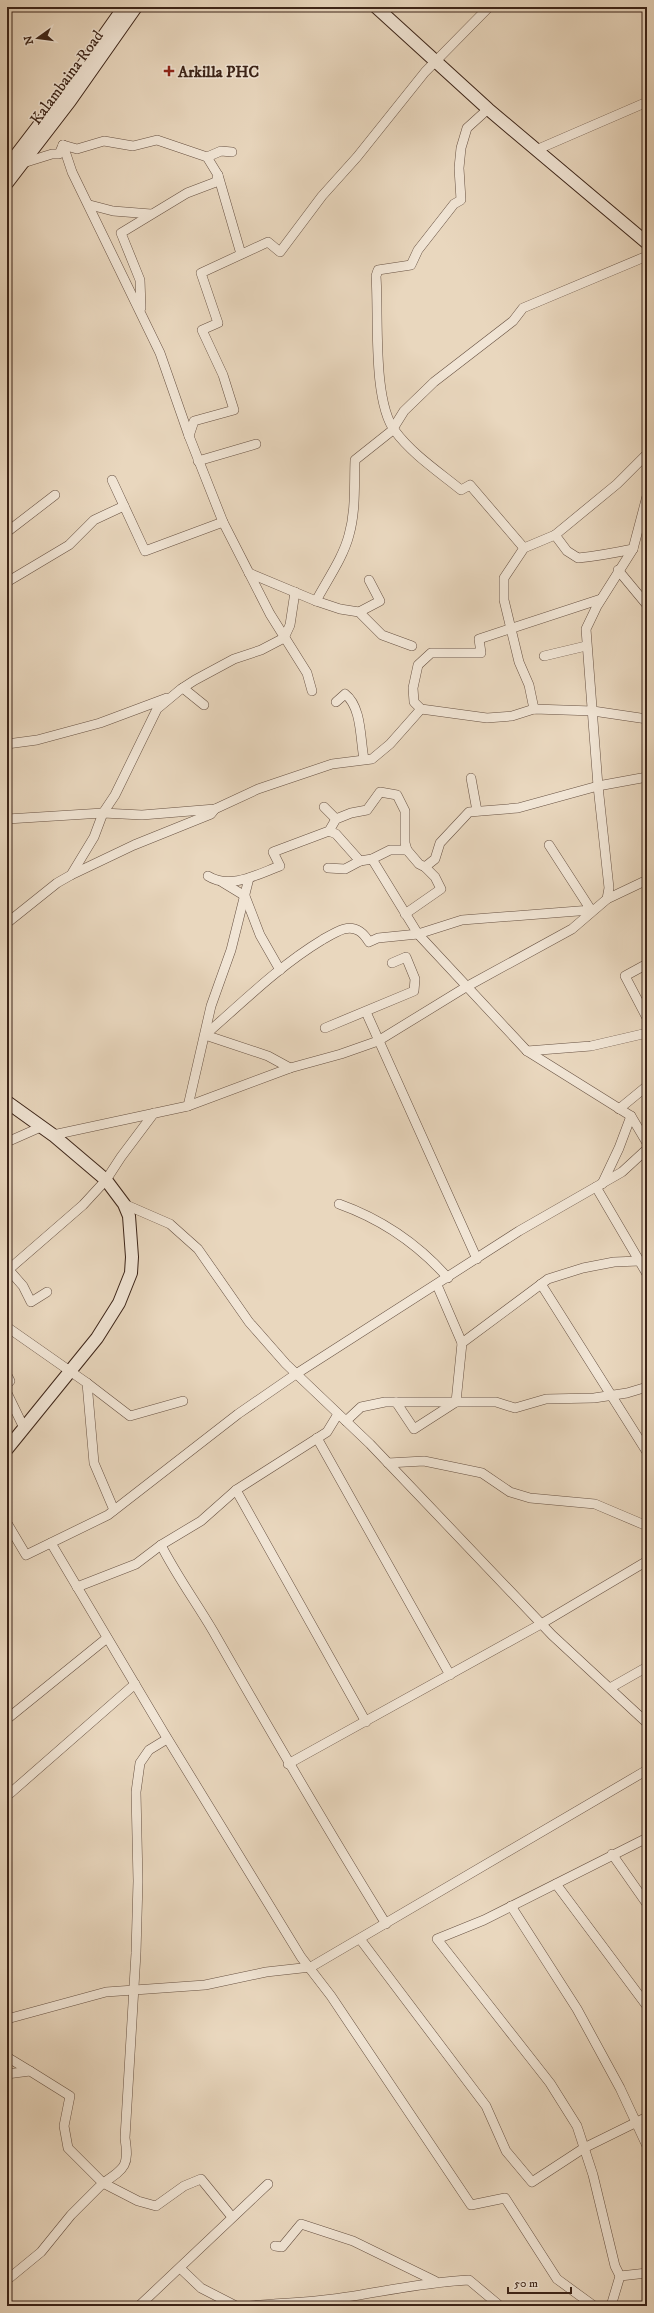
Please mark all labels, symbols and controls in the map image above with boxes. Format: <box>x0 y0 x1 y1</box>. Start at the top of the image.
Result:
north arrow <box>18 18 58 58</box>
street label: Kalambaina Road <box>26 26 108 129</box>
text: N <box>21 34 37 46</box>
place label: Arkilla PHC <box>177 62 259 82</box>
marker: Arkilla PHC <box>163 65 175 77</box>
scale bar <box>508 2269 571 2295</box>
text: 50 m <box>514 2276 538 2291</box>

